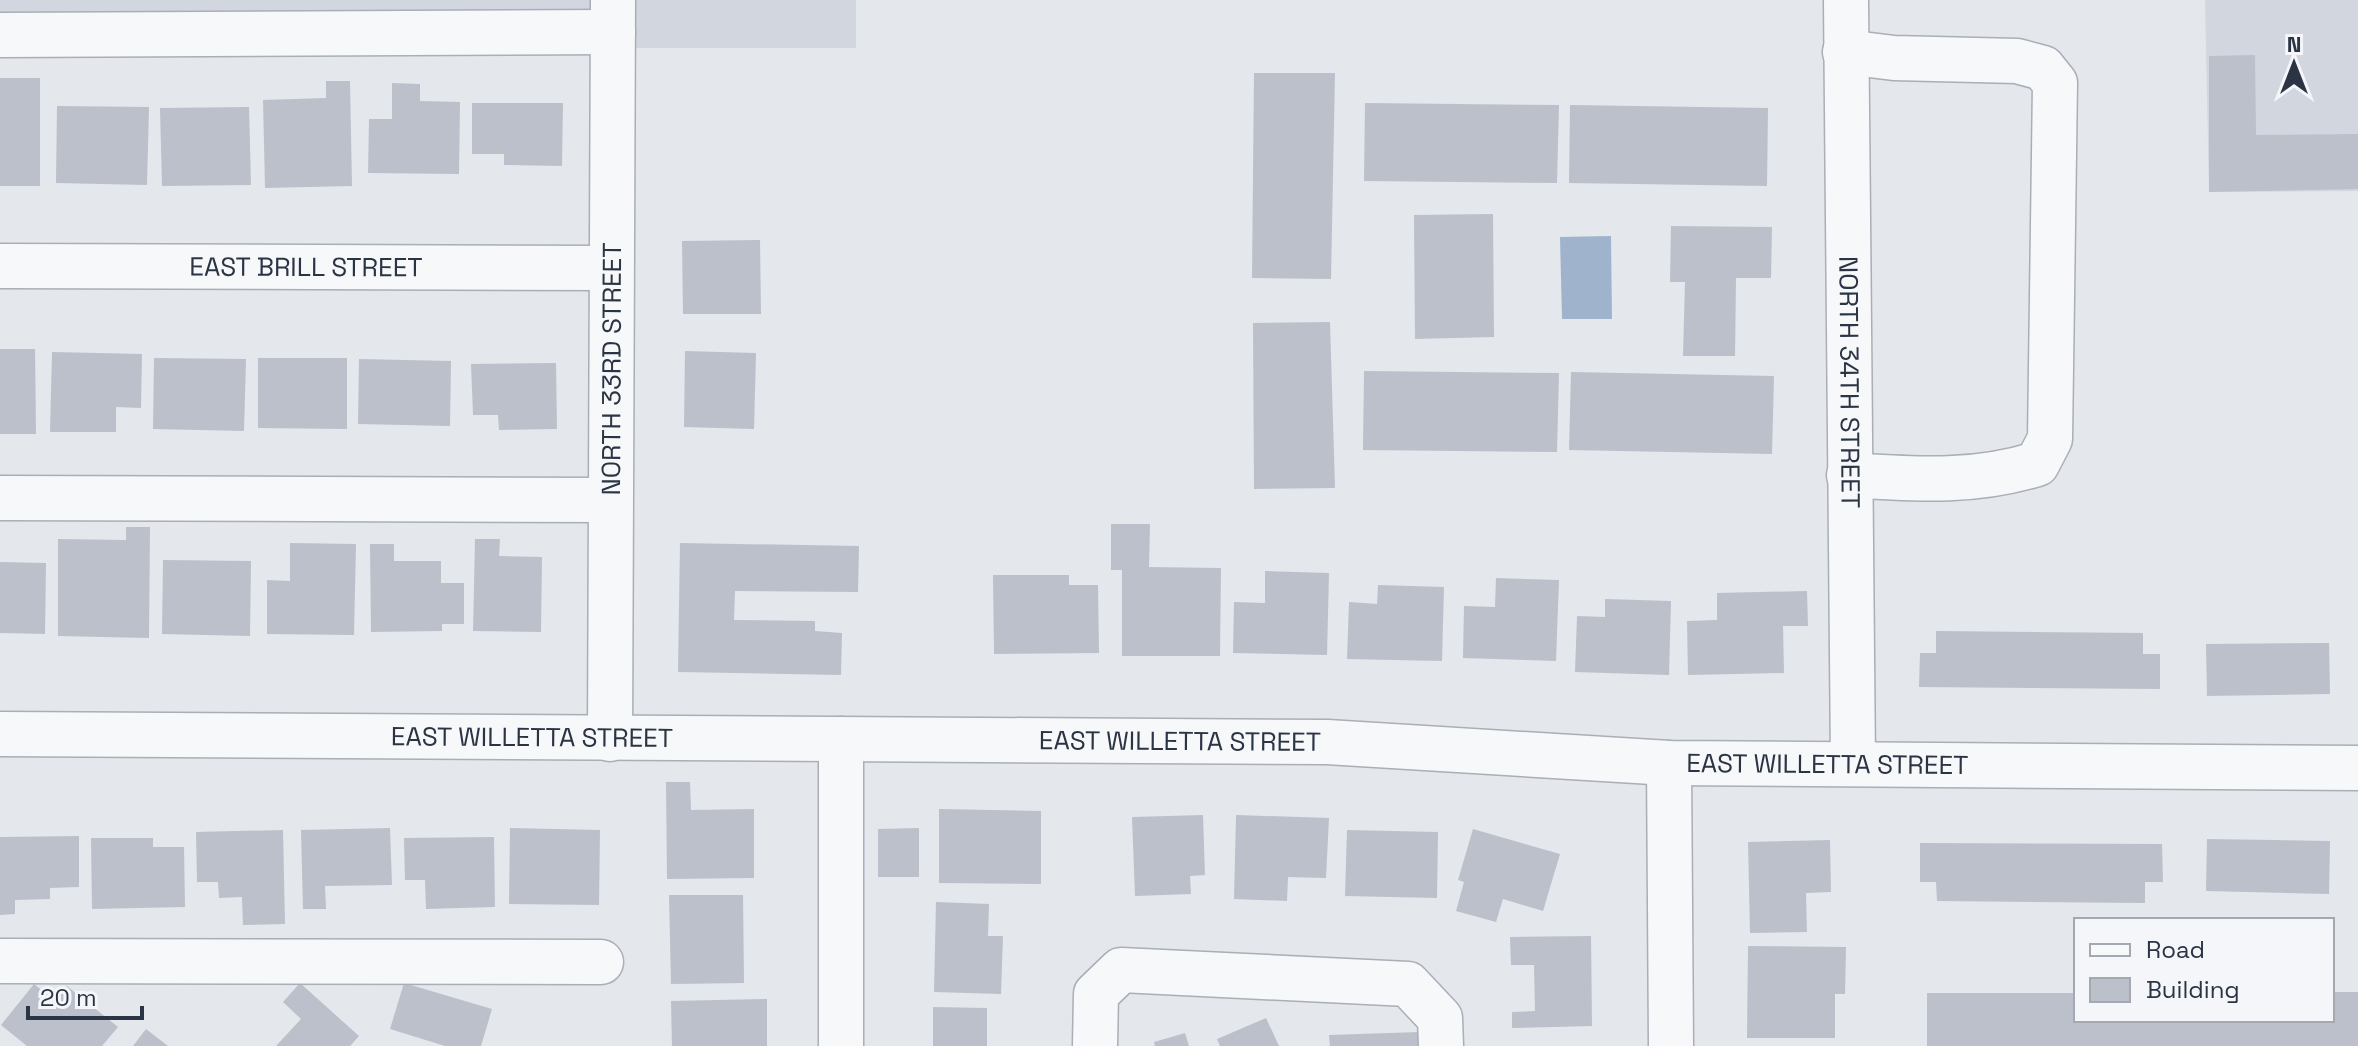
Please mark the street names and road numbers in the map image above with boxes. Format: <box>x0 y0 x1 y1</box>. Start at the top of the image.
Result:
street label: NORTH 33RD STREET <box>594 242 629 496</box>
street label: EAST BRILL STREET <box>189 250 423 284</box>
street label: NORTH 34TH STREET <box>1831 256 1868 508</box>
street label: EAST WILLETTA STREET <box>391 719 673 755</box>
street label: EAST WILLETTA STREET <box>1039 723 1321 759</box>
street label: EAST WILLETTA STREET <box>1686 746 1969 782</box>

